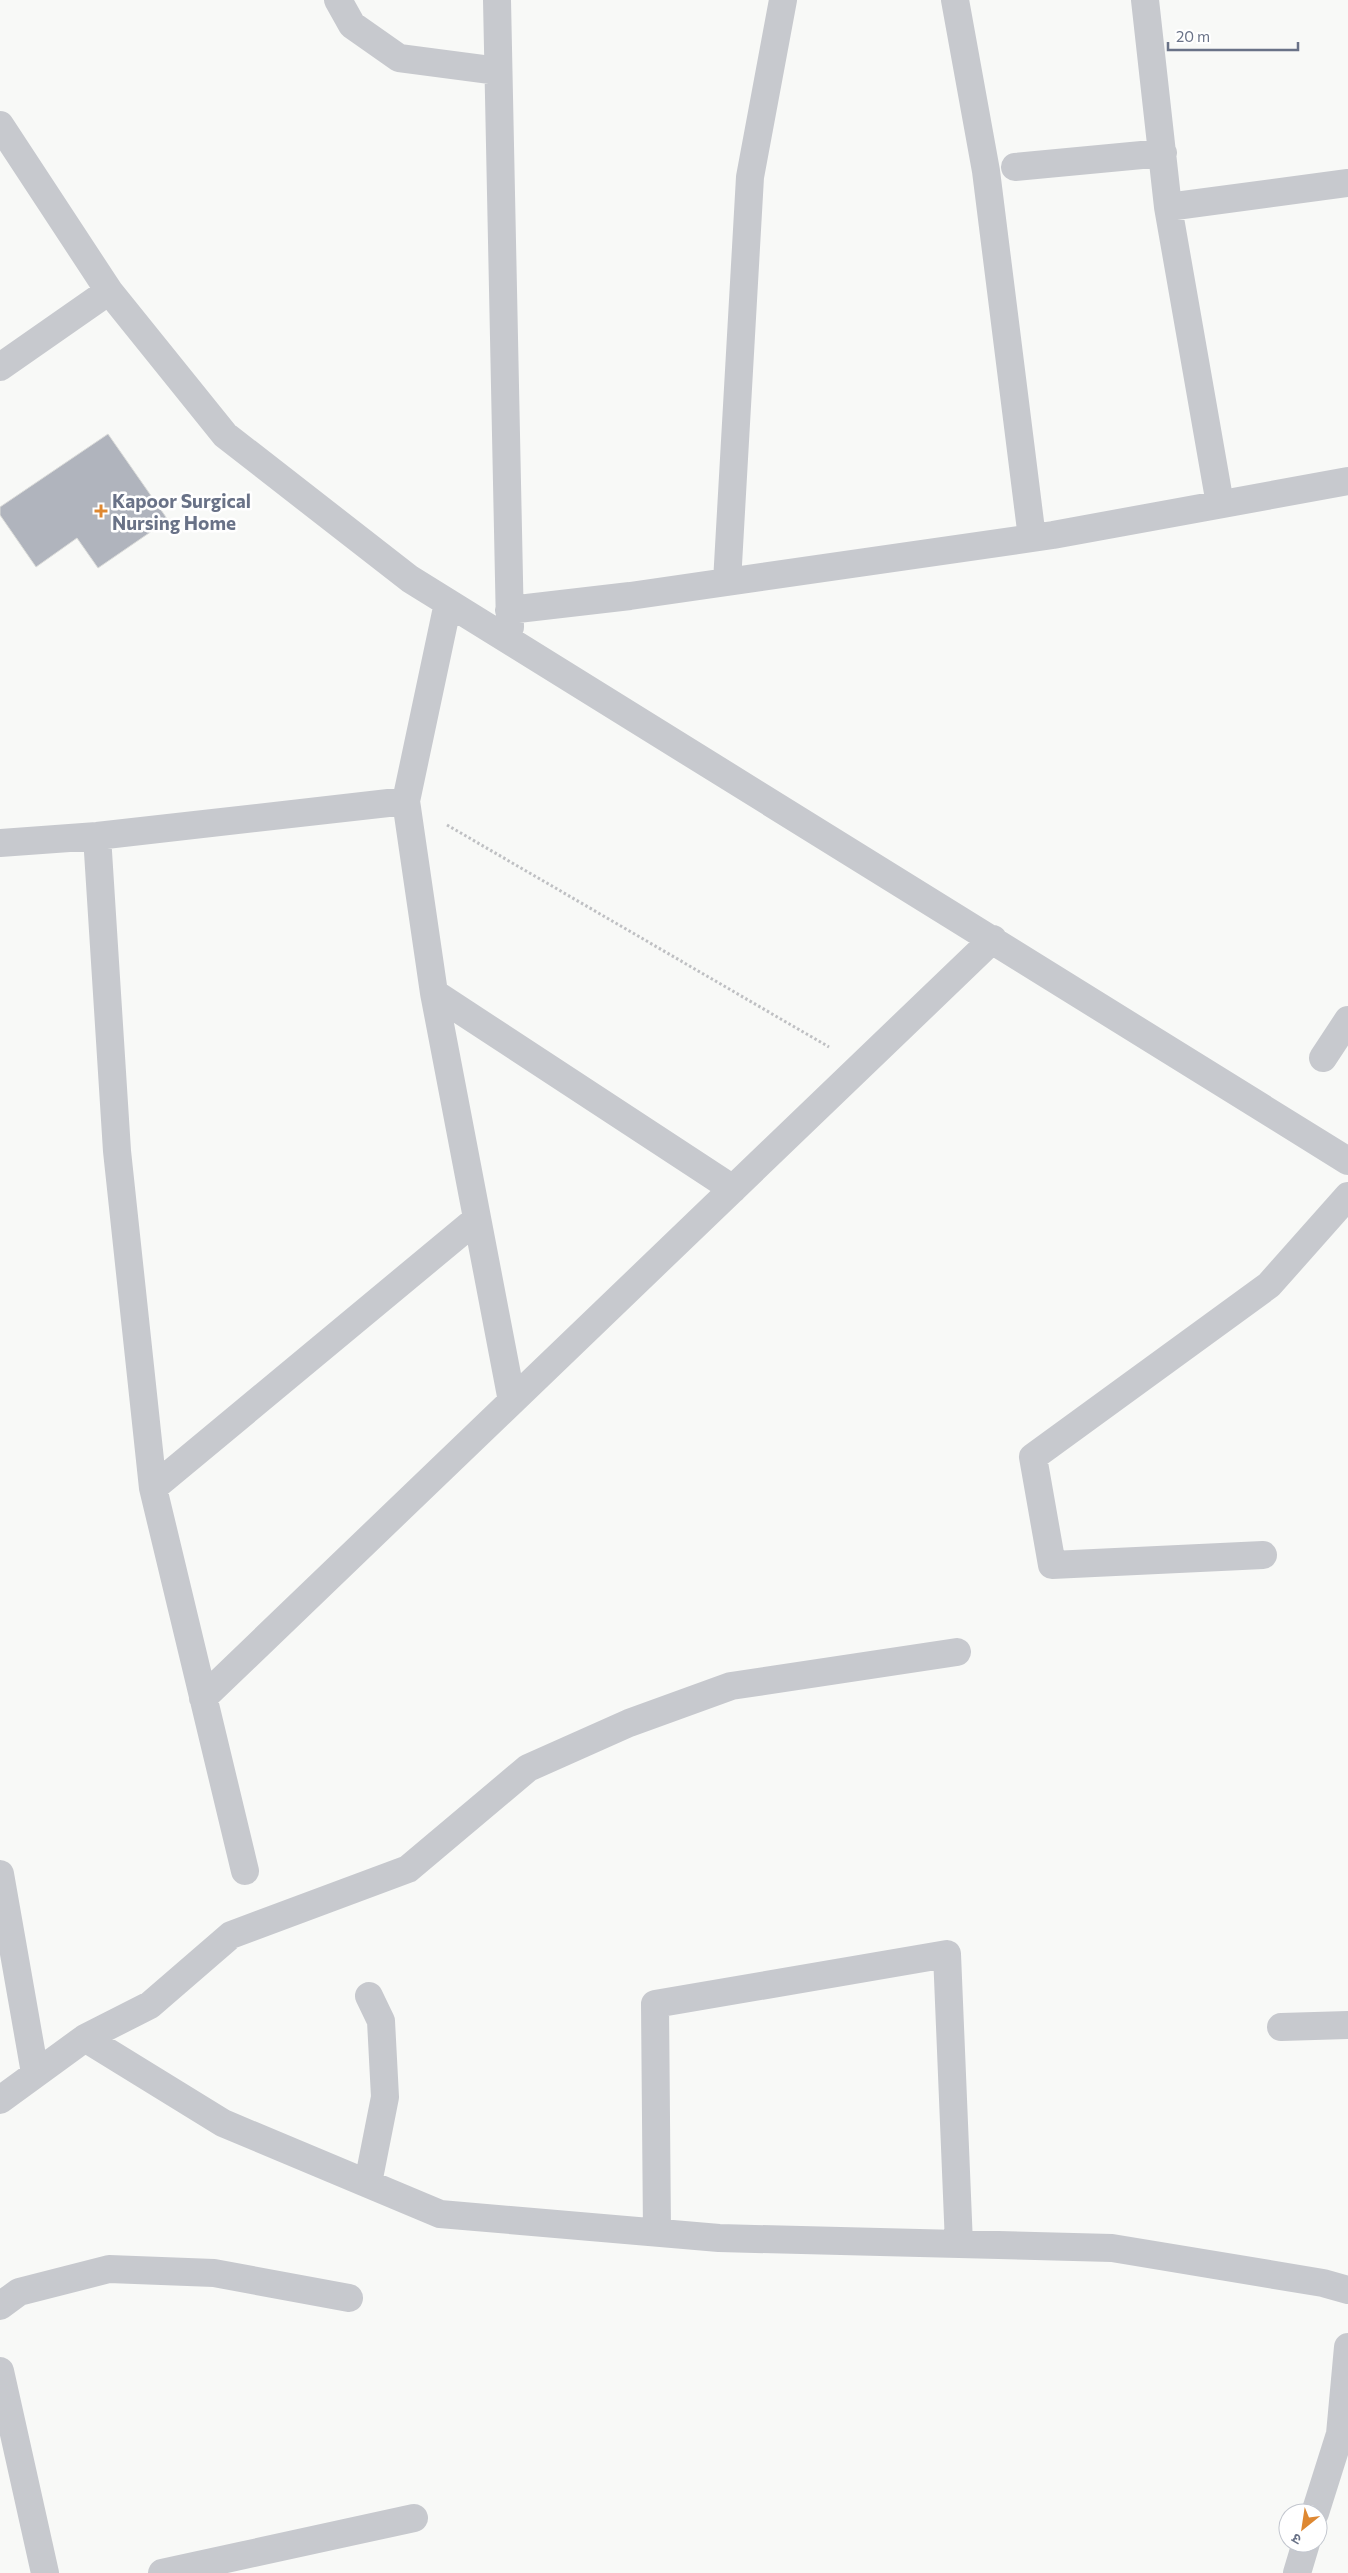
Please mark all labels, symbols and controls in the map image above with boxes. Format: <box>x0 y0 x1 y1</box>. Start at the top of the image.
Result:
scale bar <box>1168 20 1298 52</box>
text: 20 m <box>1176 27 1210 45</box>
place label: Kapoor Surgical Nursing Home <box>112 489 251 534</box>
marker: Kapoor Surgical Nursing Home <box>94 504 108 518</box>
north arrow <box>1278 2503 1328 2553</box>
text: उ <box>1288 2530 1304 2549</box>

